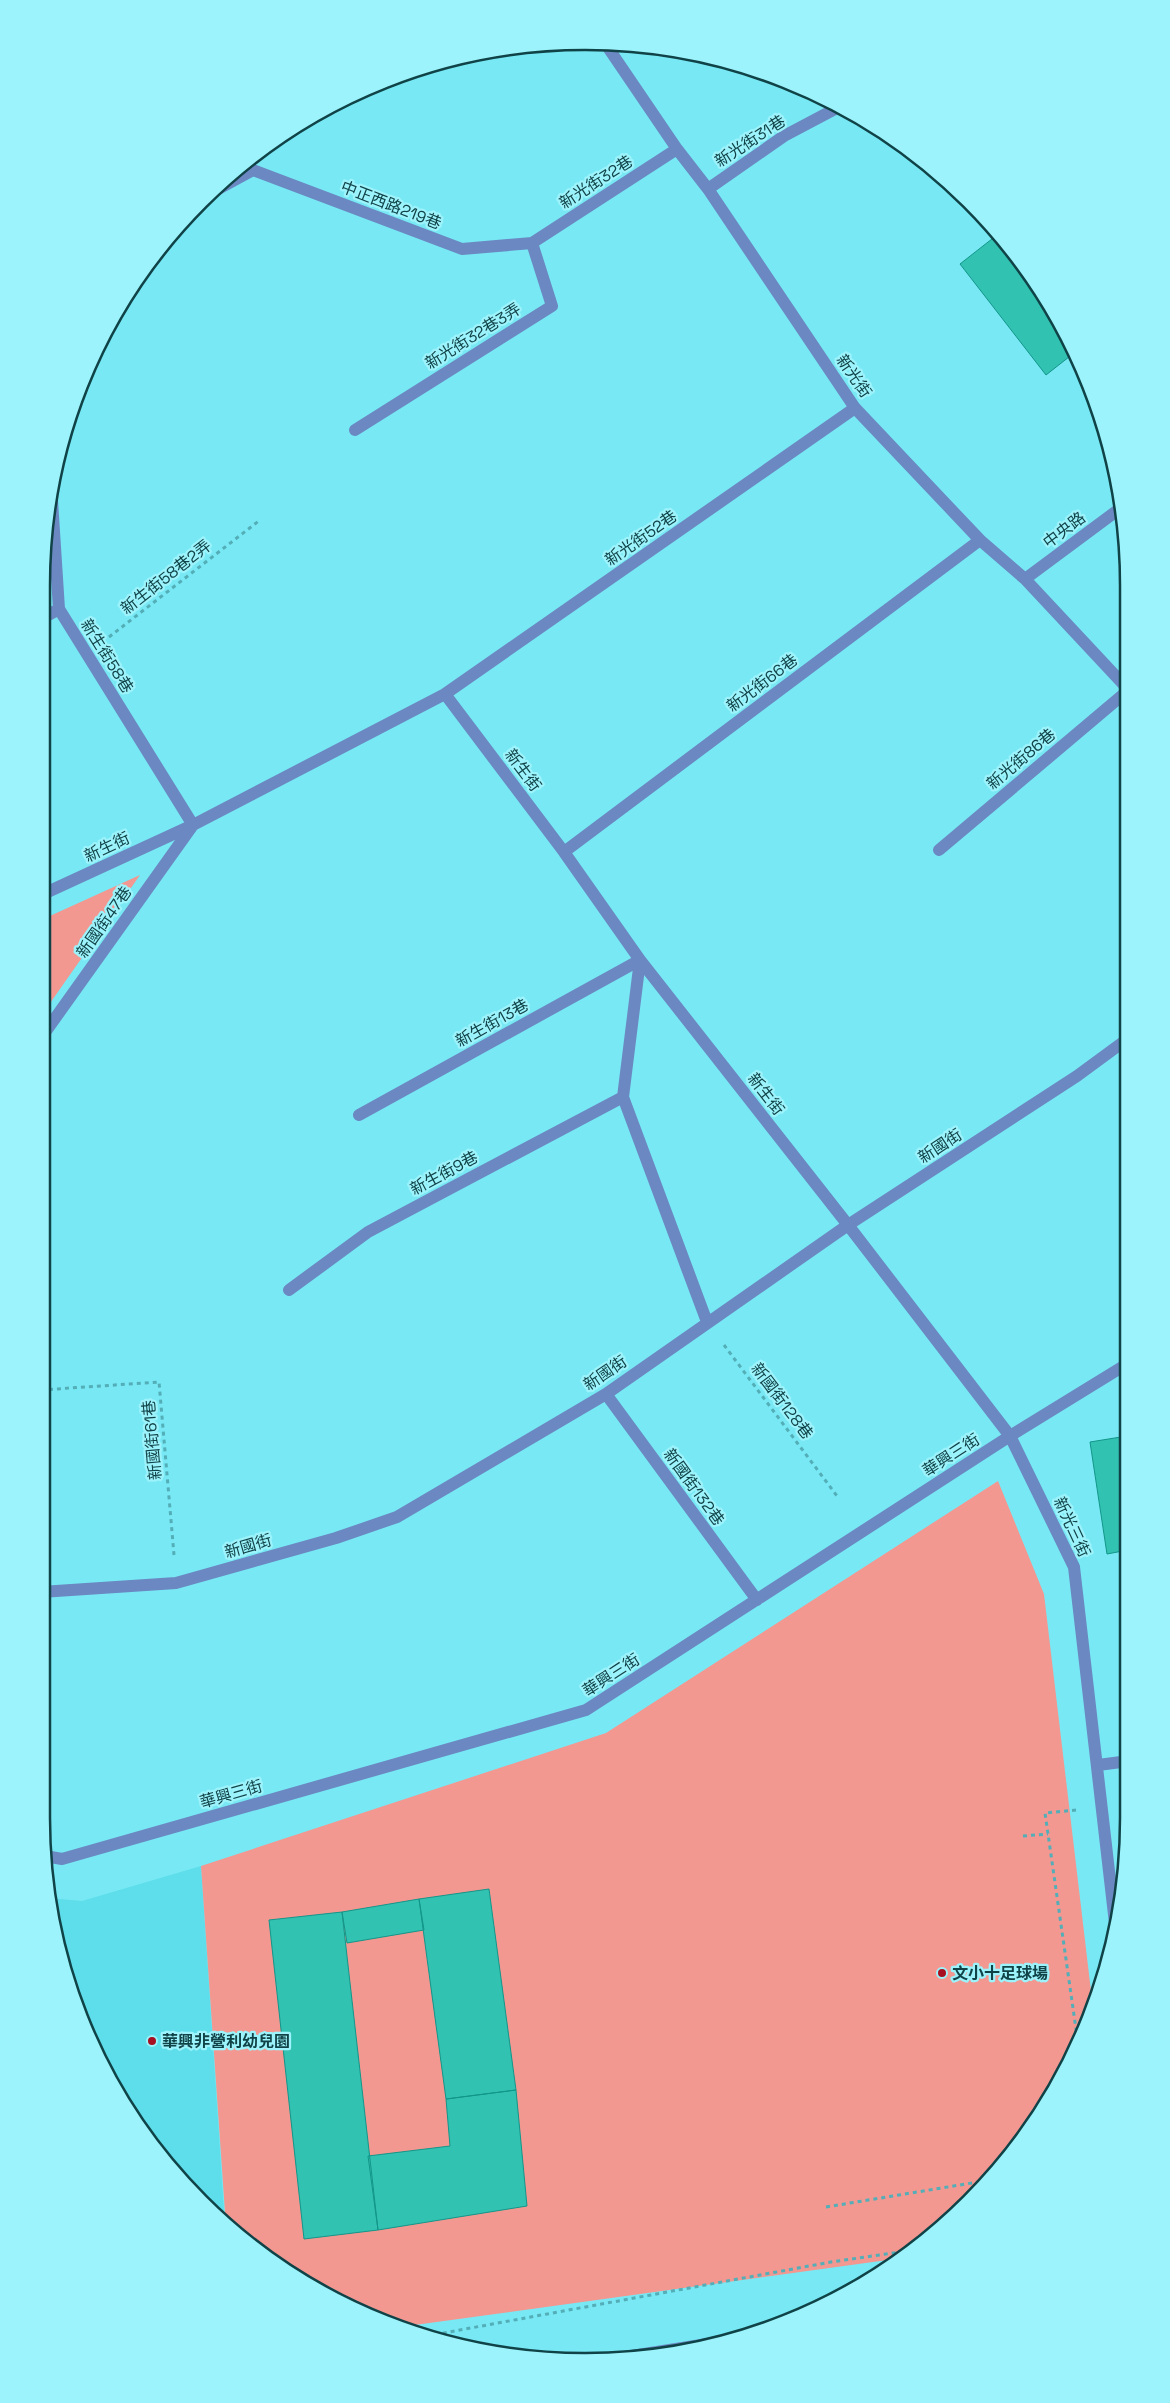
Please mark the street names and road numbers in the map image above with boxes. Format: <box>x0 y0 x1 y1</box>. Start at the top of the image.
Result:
street label: 新光街31巷 <box>711 110 789 172</box>
street label: 新光街32巷 <box>555 151 637 213</box>
street label: 中正西路219巷 <box>338 176 444 234</box>
street label: 新光街32巷3弄 <box>421 298 525 374</box>
street label: 新光街 <box>832 350 876 402</box>
street label: 新光街52巷 <box>601 506 681 570</box>
street label: 中央路 <box>1039 507 1089 553</box>
street label: 新生街58巷2弄 <box>117 535 215 619</box>
street label: 新生街58巷 <box>76 615 138 697</box>
street label: 新光街66巷 <box>722 649 802 717</box>
street label: 新光街86巷 <box>982 724 1060 794</box>
street label: 新生街 <box>500 745 546 795</box>
street label: 新生街 <box>81 827 133 867</box>
street label: 新國街47巷 <box>72 882 136 962</box>
street label: 新生街13巷 <box>452 994 532 1052</box>
street label: 新生街 <box>743 1069 789 1119</box>
street label: 新國街 <box>914 1124 966 1168</box>
street label: 新生街9巷 <box>406 1146 482 1200</box>
street label: 新國街 <box>579 1351 631 1395</box>
street label: 新國街128巷 <box>746 1359 818 1443</box>
street label: 新國街61巷 <box>138 1399 166 1481</box>
street label: 華興三街 <box>918 1429 984 1481</box>
street label: 新國街132巷 <box>659 1444 729 1530</box>
street label: 新光三街 <box>1049 1494 1095 1560</box>
street label: 新國街 <box>222 1529 274 1563</box>
street label: 華興三街 <box>578 1649 644 1701</box>
street label: 華興三街 <box>197 1775 265 1813</box>

